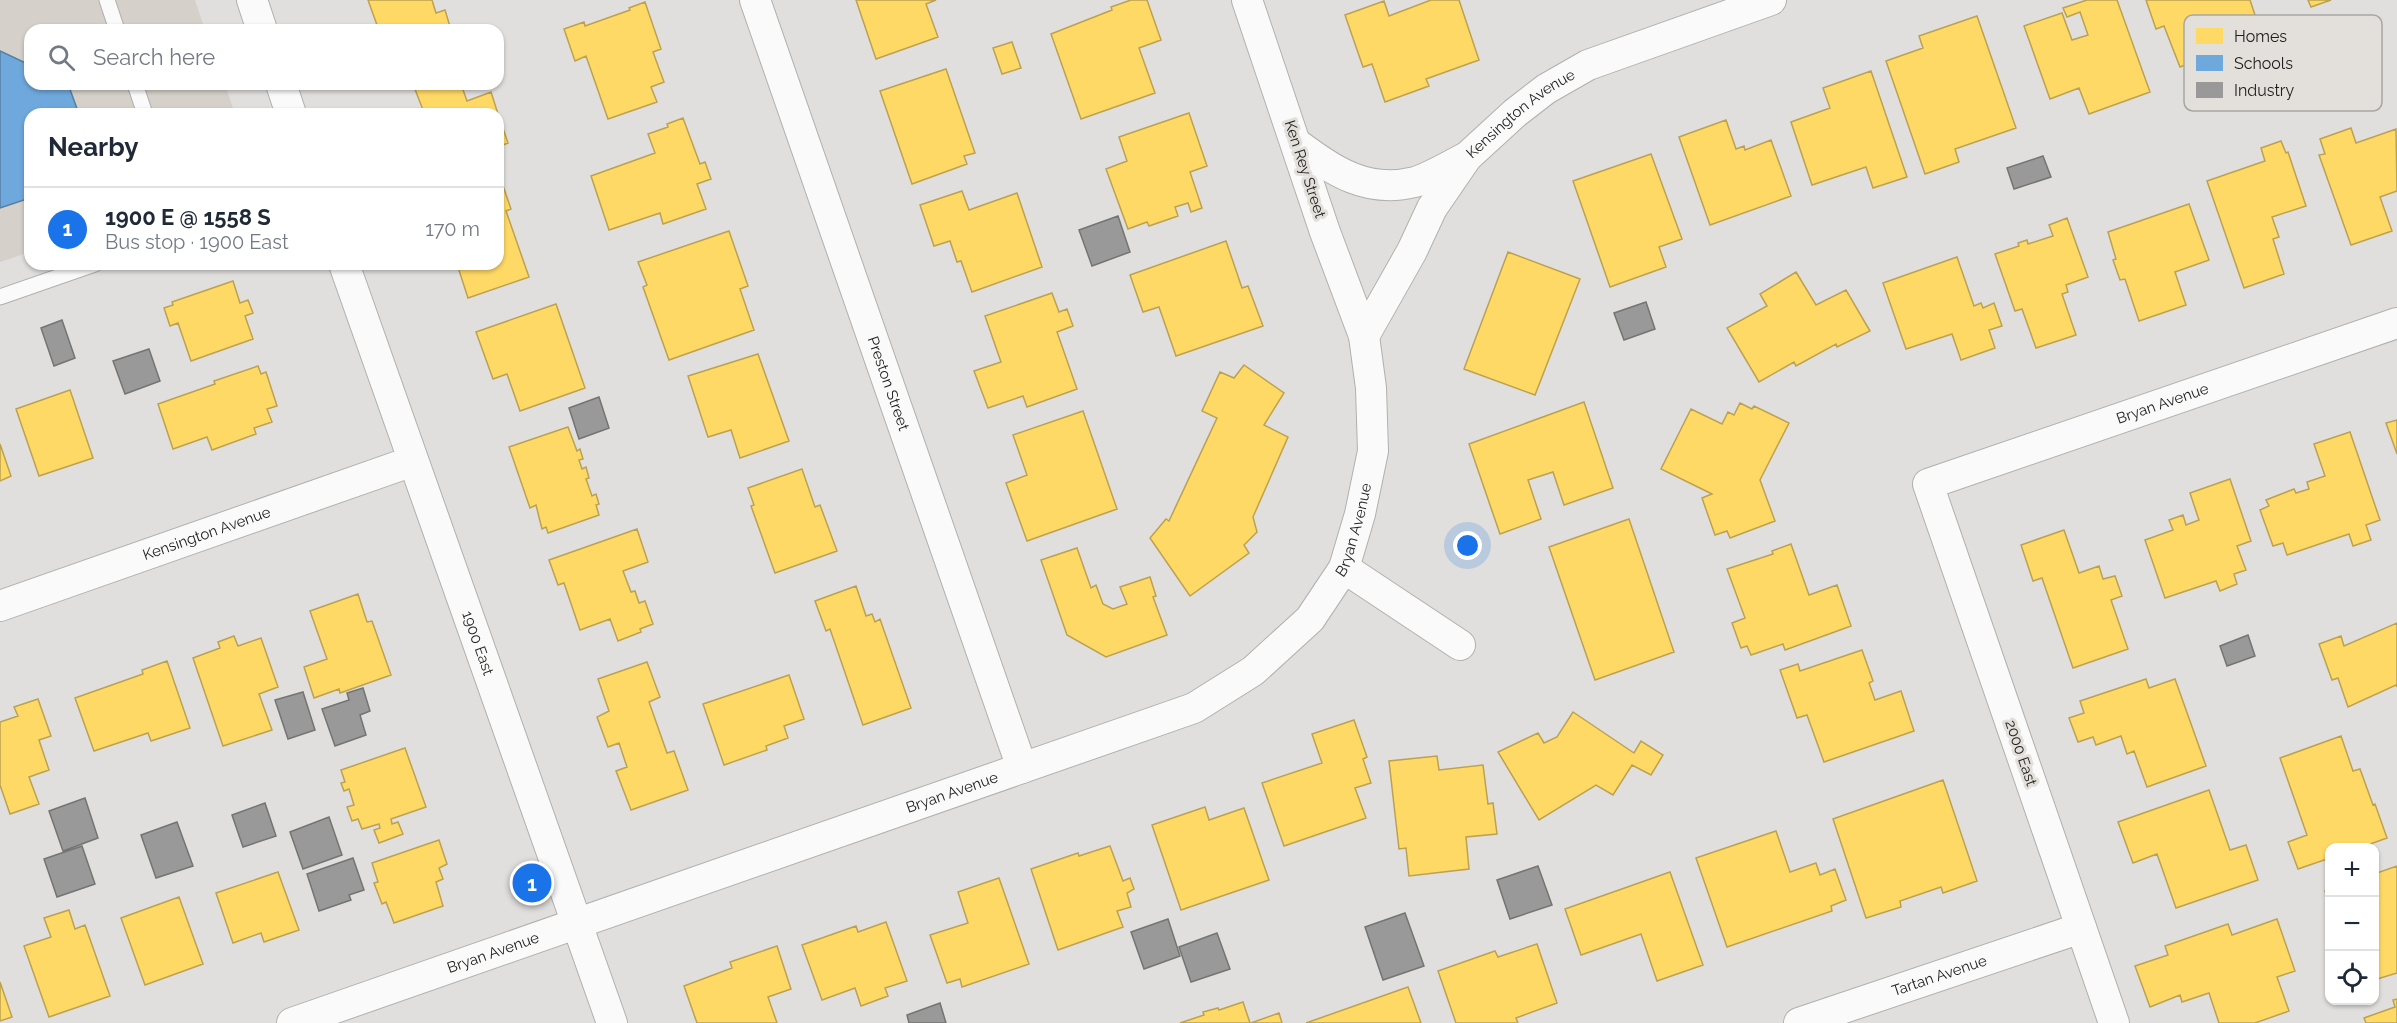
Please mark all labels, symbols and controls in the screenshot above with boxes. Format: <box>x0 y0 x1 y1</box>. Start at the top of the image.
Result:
legend <box>2184 15 2382 111</box>
search box <box>24 24 504 90</box>
text: Homes <box>2234 27 2287 46</box>
icon: search <box>45 41 78 74</box>
text: Search here <box>93 44 215 70</box>
text: Schools <box>2234 54 2293 73</box>
street label: Kensington Avenue <box>1462 65 1578 162</box>
text: Industry <box>2234 81 2294 100</box>
street label: Ken Rey Street <box>1281 118 1329 220</box>
text: Nearby <box>48 132 138 162</box>
text: 1900 E @ 1558 S <box>105 204 271 230</box>
text: 1 <box>63 217 72 241</box>
text: 170 m <box>425 217 480 241</box>
text: Bus stop · 1900 East <box>105 230 289 254</box>
street label: Preston Street <box>864 334 913 433</box>
street label: Bryan Avenue <box>2114 379 2211 428</box>
street label: Bryan Avenue <box>1332 481 1375 580</box>
street label: Kensington Avenue <box>140 503 273 564</box>
your location <box>1453 531 1482 560</box>
street label: 1900 East <box>458 608 497 678</box>
street label: 2000 East <box>2001 718 2041 788</box>
street label: Bryan Avenue <box>904 768 1000 817</box>
map controls <box>2325 843 2379 1005</box>
button: + <box>2325 843 2379 897</box>
pin: 1 <box>512 860 552 906</box>
button: − <box>2325 897 2379 951</box>
street label: Bryan Avenue <box>445 928 542 977</box>
street label: Tartan Avenue <box>1889 951 1989 1000</box>
button: locate <box>2325 951 2379 1005</box>

